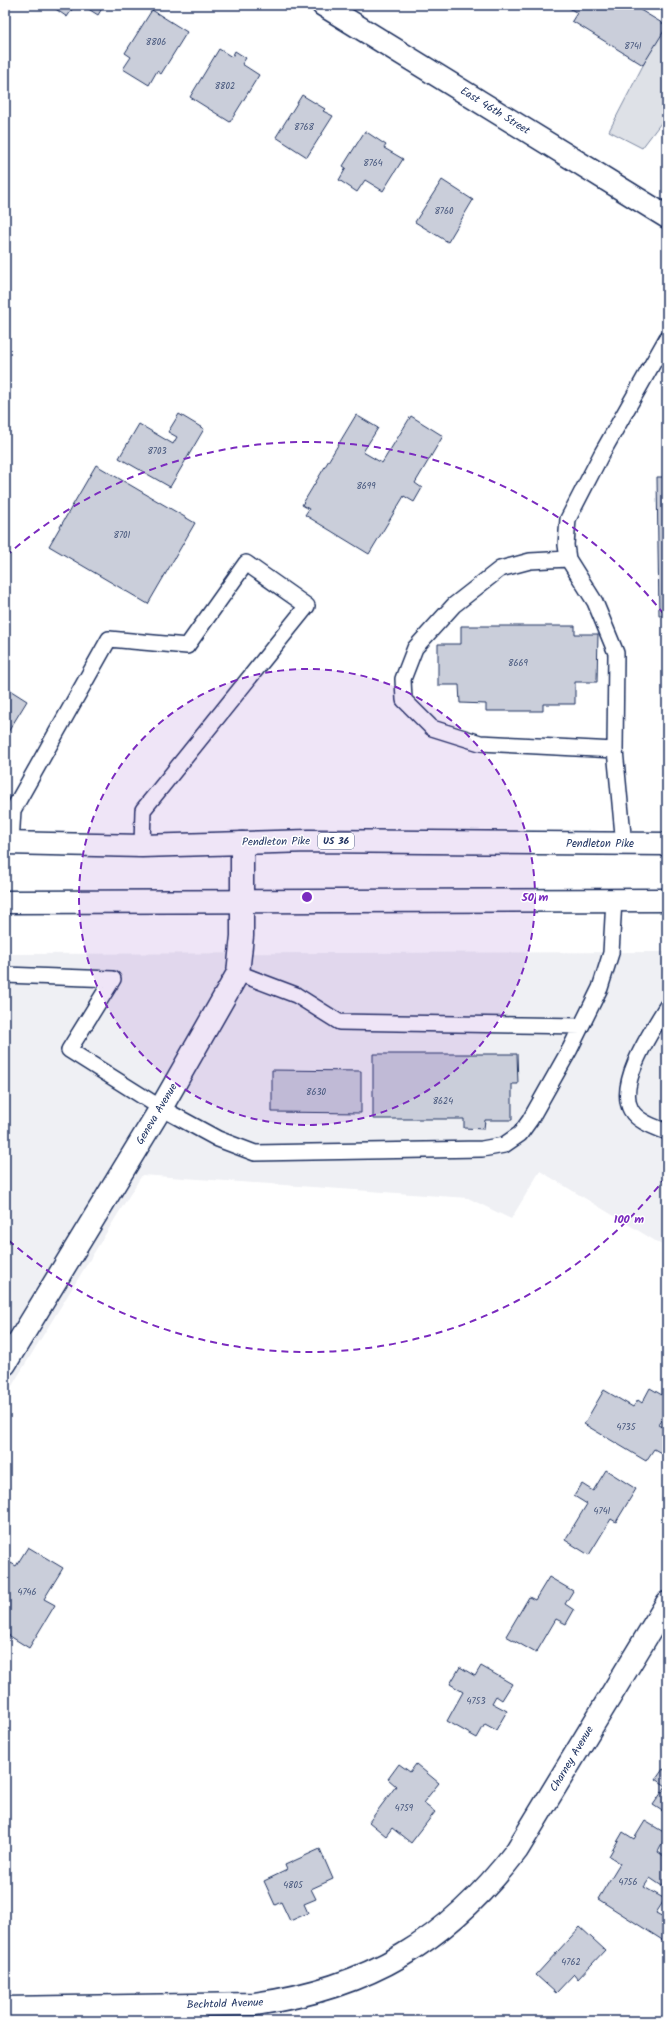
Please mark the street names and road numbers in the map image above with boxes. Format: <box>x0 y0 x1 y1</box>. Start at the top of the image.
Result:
street label: East 46th Street <box>456 82 534 140</box>
street label: Pendleton Pike <box>242 832 310 852</box>
road number: US 36 <box>318 833 354 849</box>
street label: Pendleton Pike <box>566 835 634 853</box>
street label: Geneva Avenue <box>131 1080 183 1148</box>
street label: Charney Avenue <box>545 1723 599 1795</box>
street label: Bechtold Avenue <box>186 1994 264 2014</box>

